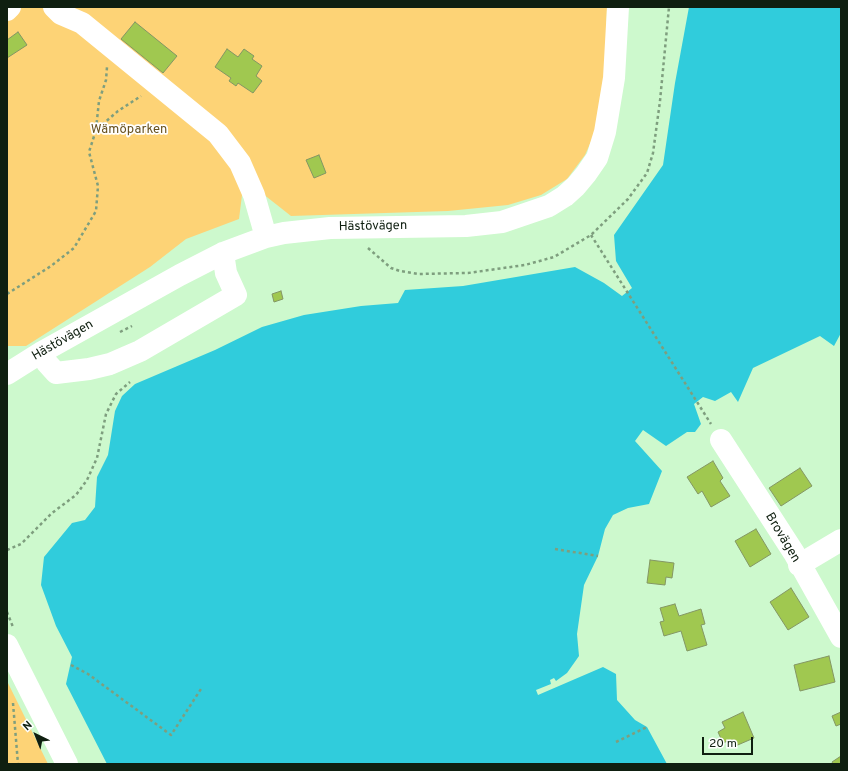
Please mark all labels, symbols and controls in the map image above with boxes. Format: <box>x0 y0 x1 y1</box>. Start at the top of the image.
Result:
park label: Wämöparken <box>91 122 167 138</box>
street label: Hästövägen <box>339 219 407 235</box>
street label: Hästövägen <box>29 317 97 365</box>
street label: Brovägen <box>761 510 803 566</box>
north arrow <box>16 715 56 755</box>
text: N <box>20 718 35 734</box>
scale bar <box>704 729 755 755</box>
text: 20 m <box>709 736 737 752</box>

